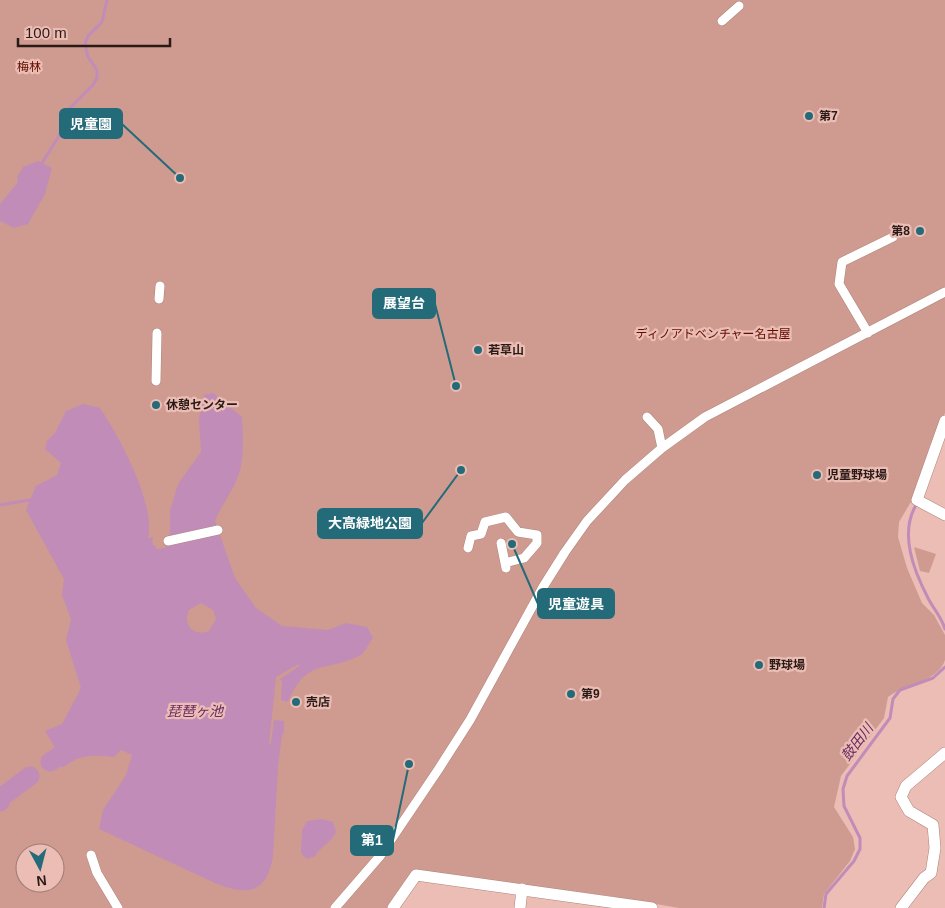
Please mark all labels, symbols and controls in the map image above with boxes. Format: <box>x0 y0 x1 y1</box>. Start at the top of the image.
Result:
scale bar <box>18 15 170 47</box>
text: 100 m <box>25 24 67 41</box>
park label: 梅林 <box>17 60 41 74</box>
callout: 児童園 <box>60 109 122 138</box>
place label: 第7 <box>819 109 838 123</box>
marker: 第7 <box>803 110 815 122</box>
text: 児童園 <box>70 116 112 132</box>
place label: 第8 <box>891 224 910 238</box>
marker: 第8 <box>914 225 926 237</box>
callout: 展望台 <box>373 289 435 318</box>
text: 展望台 <box>383 295 425 311</box>
park label: ディノアドベンチャー名古屋 <box>635 327 791 341</box>
place label: 若草山 <box>488 343 524 357</box>
marker: 若草山 <box>472 344 484 356</box>
place label: 休憩センター <box>166 398 238 412</box>
marker: 休憩センター <box>150 399 162 411</box>
place label: 児童野球場 <box>827 468 887 482</box>
marker: 児童野球場 <box>811 469 823 481</box>
callout: 大高緑地公園 <box>318 509 422 538</box>
text: 大高緑地公園 <box>328 515 412 531</box>
callout: 児童遊具 <box>538 589 614 618</box>
text: 児童遊具 <box>548 596 604 612</box>
place label: 野球場 <box>769 658 805 672</box>
marker: 野球場 <box>753 659 765 671</box>
place label: 第9 <box>581 687 600 701</box>
marker: 第9 <box>565 688 577 700</box>
place label: 売店 <box>306 695 330 709</box>
marker: 売店 <box>290 696 302 708</box>
water label: 琵琶ヶ池 <box>167 703 225 719</box>
water label: 鼓田川 <box>838 719 877 764</box>
callout: 第1 <box>351 826 393 855</box>
text: 第1 <box>361 832 383 848</box>
north arrow <box>15 843 65 893</box>
text: N <box>36 872 48 889</box>

